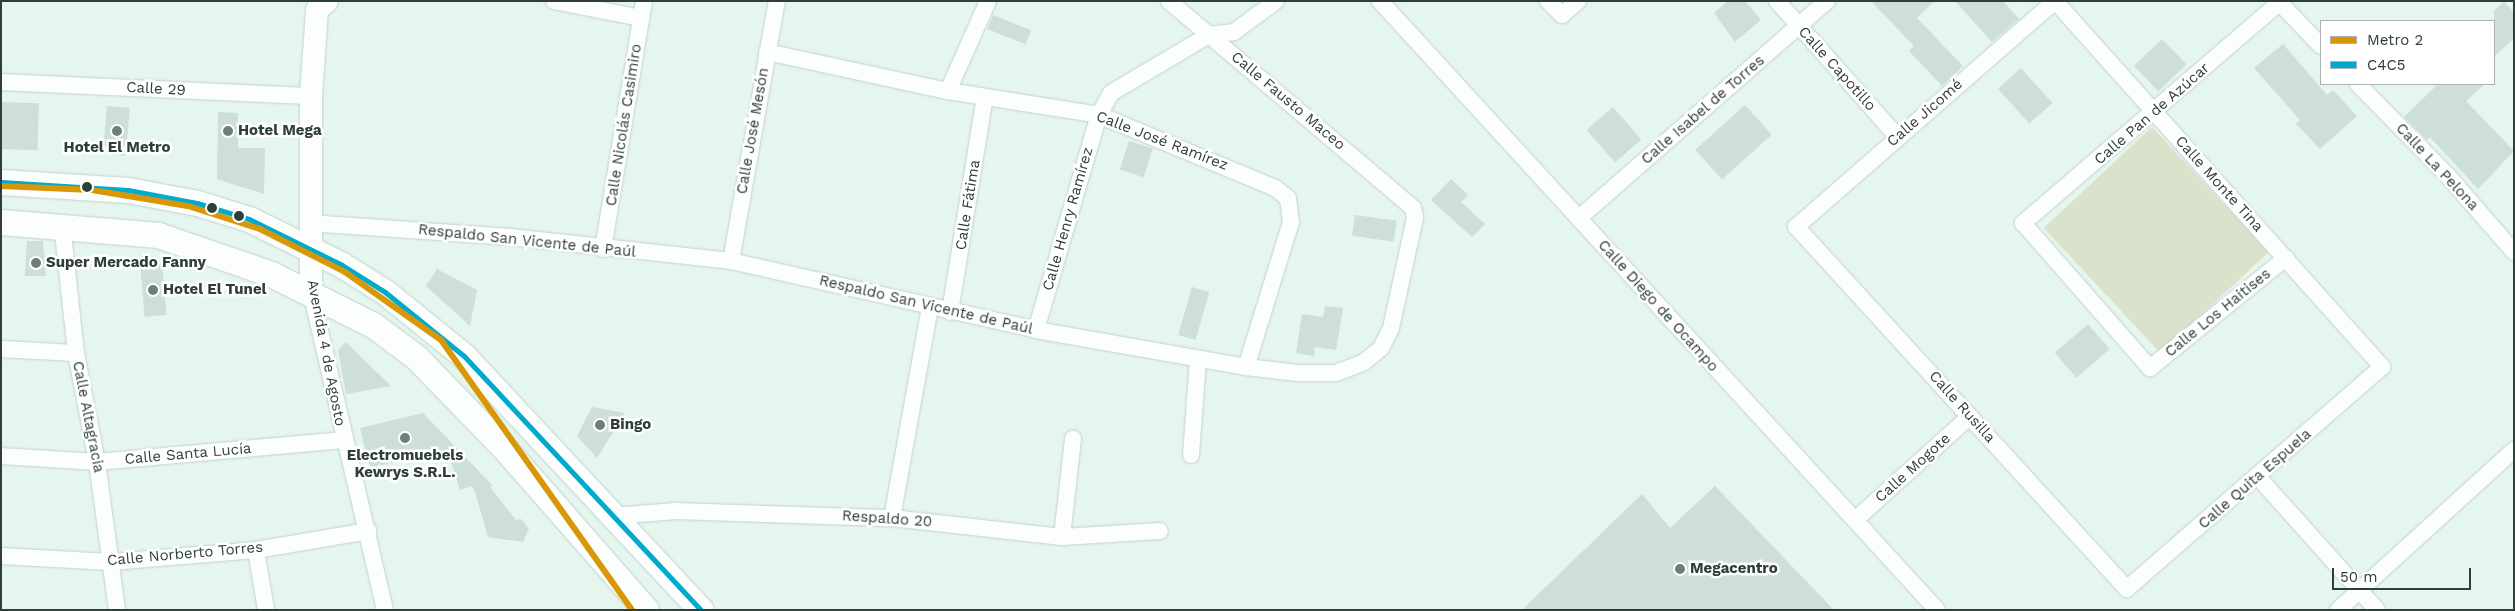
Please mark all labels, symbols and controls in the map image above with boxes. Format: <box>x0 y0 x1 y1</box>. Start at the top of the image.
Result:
legend <box>2320 20 2495 85</box>
street label: Calle Capotillo <box>1794 23 1880 115</box>
text: Metro 2 <box>2367 31 2423 49</box>
street label: Calle Nicolás Casimiro <box>602 43 646 207</box>
street label: Calle Fausto Maceo <box>1227 48 1349 154</box>
street label: Calle Isabel de Torres <box>1637 51 1769 169</box>
text: C4C5 <box>2367 56 2405 74</box>
street label: Calle Pan de Azúcar <box>2091 59 2213 169</box>
street label: Calle José Mesón <box>733 66 773 196</box>
street label: Calle Jicomé <box>1883 75 1967 151</box>
street label: Calle 29 <box>126 78 186 100</box>
street label: Calle José Ramírez <box>1093 107 1231 175</box>
street label: Calle La Pelona <box>2392 119 2482 215</box>
place label: Hotel Mega <box>238 122 322 140</box>
marker: Hotel El Metro <box>111 125 123 137</box>
marker: Hotel Mega <box>222 125 234 137</box>
street label: Calle Monte Tina <box>2171 132 2267 236</box>
place label: Hotel El Metro <box>63 139 171 157</box>
street label: Calle Henry Ramírez <box>1039 145 1097 293</box>
street label: Calle Fátima <box>952 158 984 252</box>
unlabelled marker <box>82 182 92 192</box>
unlabelled marker <box>207 203 217 213</box>
unlabelled marker <box>234 211 244 221</box>
street label: Respaldo San Vicente de Paúl <box>417 221 637 261</box>
street label: Calle Diego de Ocampo <box>1594 236 1722 376</box>
place label: Super Mercado Fanny <box>46 254 206 272</box>
marker: Super Mercado Fanny <box>30 257 42 269</box>
street label: Calle Los Haitises <box>2162 265 2274 361</box>
street label: Respaldo San Vicente de Paúl <box>817 272 1035 338</box>
street label: Avenida 4 de Agosto <box>303 278 349 428</box>
place label: Hotel El Tunel <box>163 281 267 299</box>
marker: Hotel El Tunel <box>147 284 159 296</box>
street label: Calle Altagracia <box>68 359 108 475</box>
street label: Calle Rusilla <box>1925 367 1999 447</box>
place label: Bingo <box>610 416 651 434</box>
marker: Bingo <box>594 419 606 431</box>
street label: Calle Quita Espuela <box>2195 425 2315 533</box>
street label: Calle Mogote <box>1872 429 1954 507</box>
marker: Electromuebels Kewrys S.R.L. <box>399 432 411 444</box>
street label: Calle Santa Lucía <box>124 439 252 469</box>
place label: Electromuebels Kewrys S.R.L. <box>347 446 463 481</box>
street label: Respaldo 20 <box>841 507 933 531</box>
street label: Calle Norberto Torres <box>106 538 264 570</box>
scale bar <box>2335 558 2474 590</box>
place label: Megacentro <box>1690 560 1778 578</box>
marker: Megacentro <box>1674 563 1686 575</box>
text: 50 m <box>2340 568 2377 586</box>

